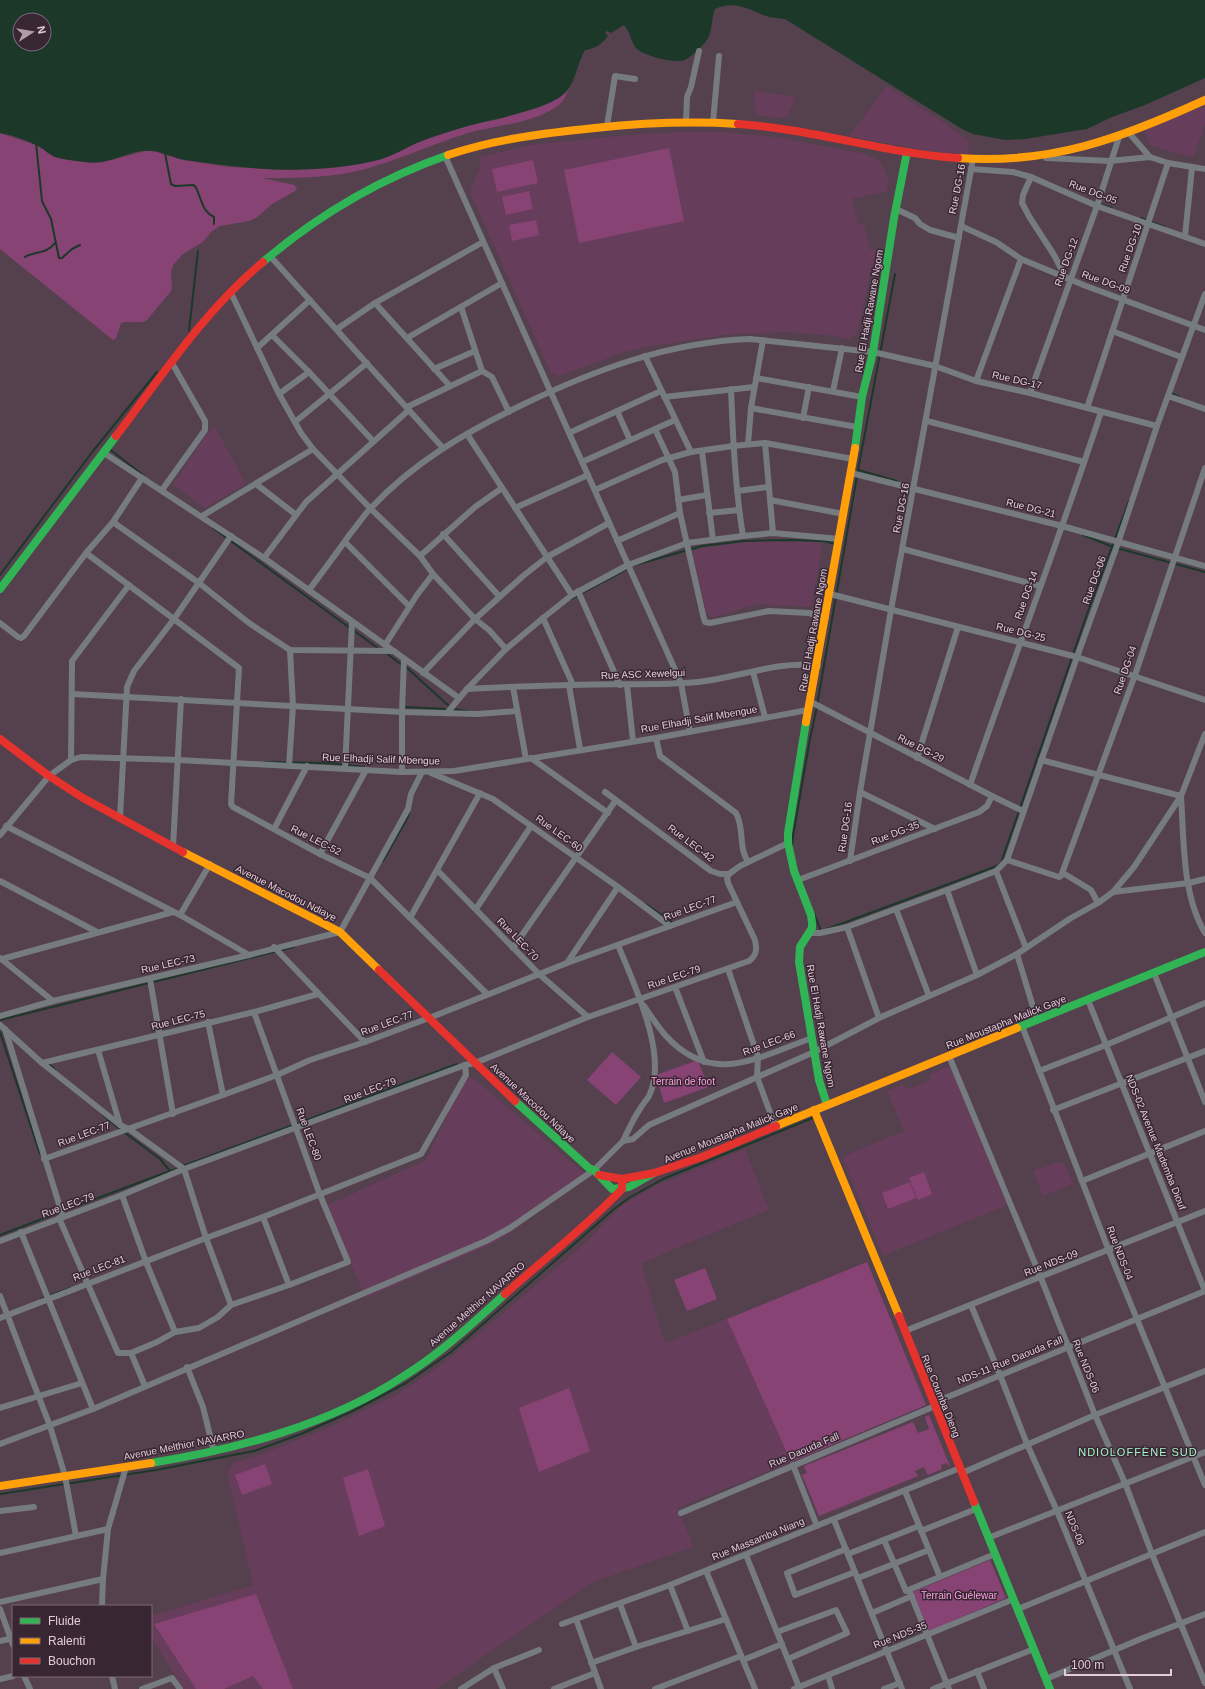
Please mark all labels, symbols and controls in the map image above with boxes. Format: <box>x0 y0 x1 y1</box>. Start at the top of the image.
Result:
north arrow <box>12 12 52 52</box>
text: N <box>35 25 48 35</box>
street label: Rue DG-16 <box>947 163 967 215</box>
street label: Rue DG-05 <box>1067 178 1119 206</box>
street label: Rue DG-10 <box>1116 222 1144 274</box>
street label: Rue DG-12 <box>1052 236 1080 288</box>
street label: Rue El Hadji Rawane Ngom <box>853 249 885 373</box>
street label: Rue DG-09 <box>1080 268 1132 296</box>
street label: Rue DG-17 <box>991 369 1043 391</box>
street label: Rue DG-16 <box>891 482 911 534</box>
street label: Rue DG-21 <box>1005 497 1057 520</box>
street label: Rue DG-06 <box>1080 554 1108 606</box>
street label: Rue El Hadji Rawane Ngom <box>797 568 829 692</box>
street label: Rue DG-14 <box>1012 569 1040 621</box>
street label: Rue DG-25 <box>995 621 1047 644</box>
street label: Rue DG-04 <box>1112 644 1139 696</box>
street label: Rue ASC Xewelgui <box>601 667 685 681</box>
street label: Rue Elhadji Salif Mbengue <box>640 703 758 735</box>
street label: Rue DG-29 <box>896 732 946 765</box>
street label: Rue Elhadji Salif Mbengue <box>322 751 441 767</box>
street label: Rue DG-16 <box>836 801 854 853</box>
street label: Rue LEC-60 <box>534 812 585 854</box>
street label: Rue DG-35 <box>869 819 921 847</box>
street label: Rue LEC-42 <box>666 822 717 864</box>
street label: Rue LEC-52 <box>289 823 343 858</box>
street label: Avenue Macodou Ndiaye <box>234 863 339 923</box>
street label: Rue LEC-77 <box>662 893 718 923</box>
street label: Rue LEC-70 <box>495 915 541 963</box>
street label: Rue LEC-73 <box>140 952 196 976</box>
street label: Rue LEC-79 <box>646 963 702 991</box>
street label: Rue El Hadji Rawane Ngom <box>805 964 837 1088</box>
street label: Rue Moustapha Malick Gaye <box>944 993 1068 1051</box>
street label: Rue LEC-75 <box>150 1008 206 1032</box>
street label: Rue LEC-77 <box>359 1008 415 1038</box>
street label: Rue LEC-66 <box>741 1028 797 1058</box>
street label: Avenue Macodou Ndiaye <box>488 1061 578 1145</box>
street label: NDS-02 Avenue Mademba Diouf <box>1124 1073 1188 1211</box>
street label: Rue LEC-79 <box>342 1075 398 1105</box>
park label: Terrain de foot <box>651 1076 715 1087</box>
street label: Avenue Moustapha Malick Gaye <box>662 1101 800 1165</box>
street label: Rue LEC-80 <box>294 1106 324 1162</box>
street label: Rue LEC-77 <box>56 1119 112 1149</box>
street label: Rue LEC-79 <box>40 1190 96 1220</box>
street label: Rue NDS-04 <box>1105 1225 1135 1282</box>
street label: Rue NDS-09 <box>1023 1248 1080 1278</box>
street label: Rue LEC-81 <box>71 1253 127 1283</box>
street label: Avenue Melthior NAVARRO <box>427 1259 527 1348</box>
street label: NDS-11 Rue Daouda Fall <box>956 1334 1064 1386</box>
street label: Rue NDS-06 <box>1070 1338 1102 1395</box>
street label: Rue Coumba Dieng <box>919 1353 963 1439</box>
street label: Avenue Melthior NAVARRO <box>123 1428 246 1462</box>
street label: Rue Daouda Fall <box>767 1430 841 1470</box>
district label: NDIOLOFFÈNE SUD <box>1078 1446 1198 1458</box>
street label: NDS-08 <box>1063 1509 1087 1547</box>
street label: Rue Massamba Niang <box>710 1515 806 1563</box>
park label: Terrain Guélewar <box>921 1590 998 1601</box>
legend <box>12 1605 152 1677</box>
text: Fluide <box>48 1614 81 1628</box>
street label: Rue NDS-35 <box>872 1619 929 1651</box>
text: Ralenti <box>48 1634 85 1648</box>
scale bar <box>1065 1651 1171 1677</box>
text: Bouchon <box>48 1654 95 1668</box>
text: 100 m <box>1071 1658 1104 1672</box>

